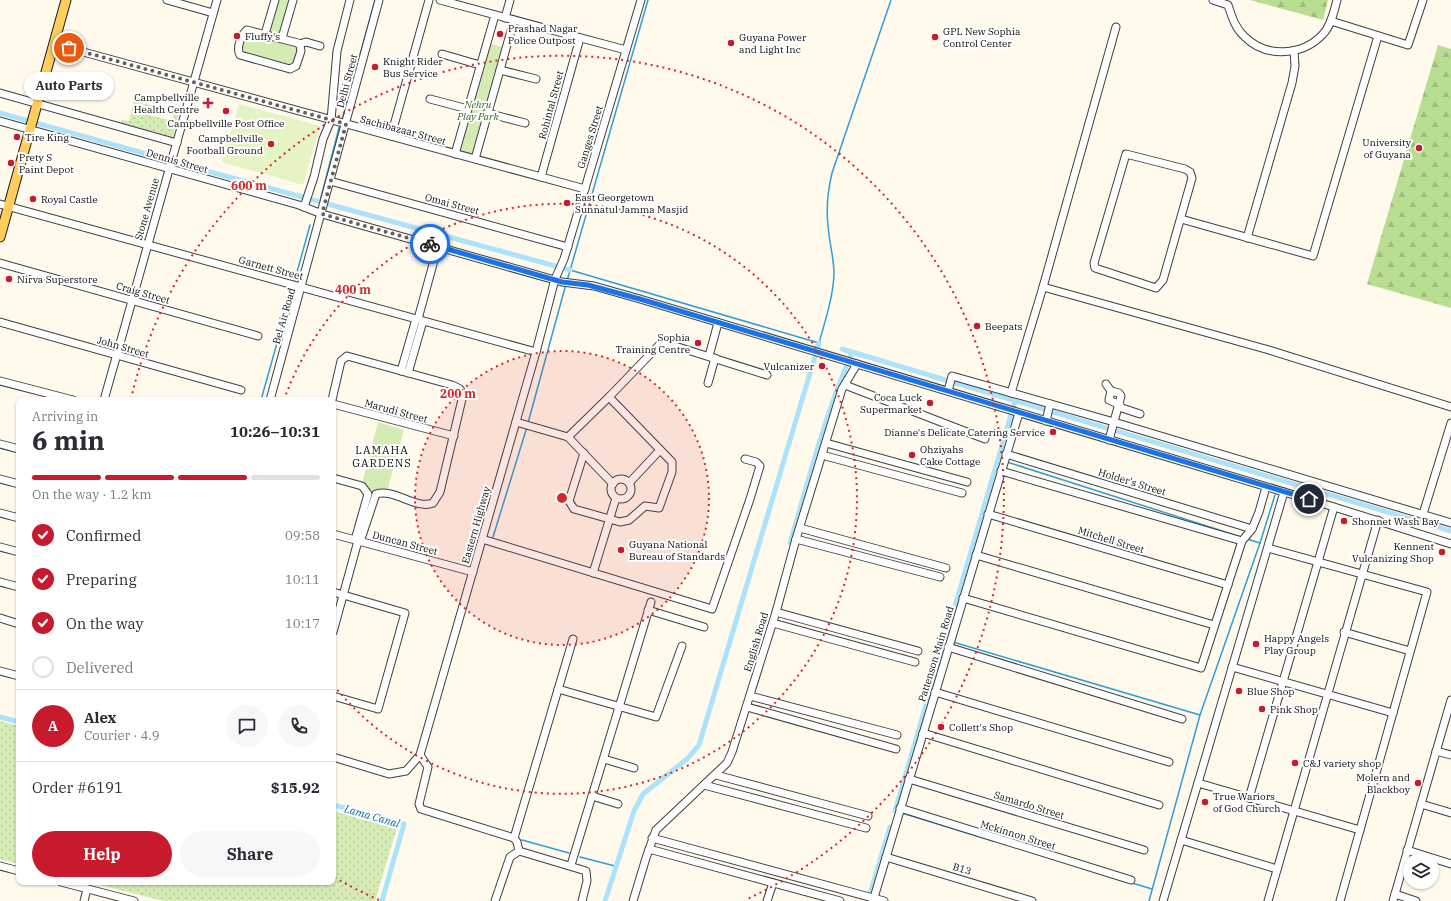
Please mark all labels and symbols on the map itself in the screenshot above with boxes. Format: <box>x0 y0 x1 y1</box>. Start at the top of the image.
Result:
place label: Prashad Nagar Police Outpost <box>508 22 578 47</box>
place label: GPL New Sophia Control Center <box>943 25 1021 50</box>
marker: Prashad Nagar Police Outpost <box>495 29 505 39</box>
place label: Fluffy's <box>245 30 280 43</box>
pin <box>52 31 86 65</box>
marker: Fluffy's <box>232 31 242 41</box>
place label: Guyana Power and Light Inc <box>739 31 807 56</box>
marker: GPL New Sophia Control Center <box>930 32 940 42</box>
marker: Guyana Power and Light Inc <box>726 38 736 48</box>
street label: Delhi Street <box>334 52 361 109</box>
place label: Knight Rider Bus Service <box>383 55 443 80</box>
marker: Knight Rider Bus Service <box>370 62 380 72</box>
street label: Rohintal Street <box>536 69 567 141</box>
callout: Auto Parts <box>24 72 114 100</box>
place label: Campbellville Health Centre <box>134 91 199 116</box>
marker: Campbellville Health Centre <box>202 97 214 109</box>
park label: Nehru Play Park <box>456 98 499 123</box>
street label: Ganges Street <box>574 103 606 170</box>
marker: Campbellville Post Office <box>221 106 231 116</box>
street label: Sachibazaar Street <box>359 112 448 148</box>
place label: Campbellville Post Office <box>168 117 284 130</box>
place label: Tire King <box>25 131 69 144</box>
marker: Tire King <box>12 132 22 142</box>
place label: Campbellville Football Ground <box>186 132 263 157</box>
place label: University of Guyana <box>1362 136 1412 161</box>
marker: Campbellville Football Ground <box>266 139 276 149</box>
marker: University of Guyana <box>1414 143 1424 153</box>
street label: Dennis Street <box>145 146 210 176</box>
place label: Prety S Paint Depot <box>19 151 74 176</box>
marker: Prety S Paint Depot <box>6 158 16 168</box>
street label: Stone Avenue <box>132 176 162 242</box>
text: 600 m <box>231 178 267 193</box>
street label: Omai Street <box>423 191 481 218</box>
place label: East Georgetown Sunnatul Jamma Masjid <box>575 191 688 216</box>
place label: Royal Castle <box>41 193 98 206</box>
marker: Royal Castle <box>28 194 38 204</box>
marker: East Georgetown Sunnatul Jamma Masjid <box>562 198 572 208</box>
courier <box>410 224 450 264</box>
street label: Garnett Street <box>237 253 305 283</box>
place label: Nirva Superstore <box>17 273 98 286</box>
marker: Nirva Superstore <box>4 274 14 284</box>
street label: Craig Street <box>115 279 172 307</box>
text: 400 m <box>335 282 371 297</box>
street label: Bel Air Road <box>270 286 298 346</box>
place label: Beepats <box>985 320 1023 333</box>
marker: Beepats <box>972 321 982 331</box>
place label: Sophia Training Centre <box>615 331 691 356</box>
street label: John Street <box>96 333 151 361</box>
marker: Sophia Training Centre <box>693 338 703 348</box>
place label: Vulcanizer <box>763 360 815 373</box>
marker: Vulcanizer <box>817 361 827 371</box>
text: 200 m <box>440 386 476 401</box>
place label: Coca Luck Supermarket <box>860 391 922 416</box>
street label: Marudi Street <box>363 396 429 426</box>
marker: Coca Luck Supermarket <box>925 398 935 408</box>
place label: Dianne's Delicate Catering Service <box>884 426 1045 439</box>
marker: Dianne's Delicate Catering Service <box>1048 427 1058 437</box>
district label: LAMAHA GARDENS <box>352 443 412 470</box>
place label: Ohziyahs Cake Cottage <box>920 443 980 468</box>
marker: Ohziyahs Cake Cottage <box>907 450 917 460</box>
street label: Holder's Street <box>1097 466 1168 499</box>
pin <box>1292 482 1326 516</box>
street label: Eastern Highway <box>459 484 493 565</box>
centre of rings <box>555 491 569 505</box>
place label: Shonnet Wash Bay <box>1352 515 1440 528</box>
marker: Shonnet Wash Bay <box>1339 516 1349 526</box>
street label: Mitchell Street <box>1076 524 1146 556</box>
street label: Duncan Street <box>371 528 440 558</box>
place label: Guyana National Bureau of Standards <box>629 538 725 563</box>
place label: Kennent Vulcanizing Shop <box>1352 540 1434 565</box>
marker: Guyana National Bureau of Standards <box>616 545 626 555</box>
marker: Kennent Vulcanizing Shop <box>1437 547 1447 557</box>
street label: Pattenson Main Road <box>915 605 957 703</box>
street label: English Road <box>741 611 771 673</box>
place label: Happy Angels Play Group <box>1264 632 1329 657</box>
marker: Happy Angels Play Group <box>1251 639 1261 649</box>
place label: Blue Shop <box>1247 685 1294 698</box>
marker: Blue Shop <box>1234 686 1244 696</box>
place label: Pink Shop <box>1270 703 1318 716</box>
marker: Pink Shop <box>1257 704 1267 714</box>
place label: Collett's Shop <box>949 721 1013 734</box>
marker: Collett's Shop <box>936 722 946 732</box>
place label: C&J variety shop <box>1303 757 1381 770</box>
marker: C&J variety shop <box>1290 758 1300 768</box>
place label: Molern and Blackboy <box>1356 771 1411 796</box>
marker: Molern and Blackboy <box>1413 778 1423 788</box>
street label: Samardo Street <box>992 788 1066 822</box>
place label: True Wariors of God Church <box>1213 790 1280 815</box>
marker: True Wariors of God Church <box>1200 797 1210 807</box>
water label: Lama Canal <box>342 801 402 831</box>
street label: Mckinnon Street <box>979 817 1058 853</box>
street label: B13 <box>951 860 973 878</box>

